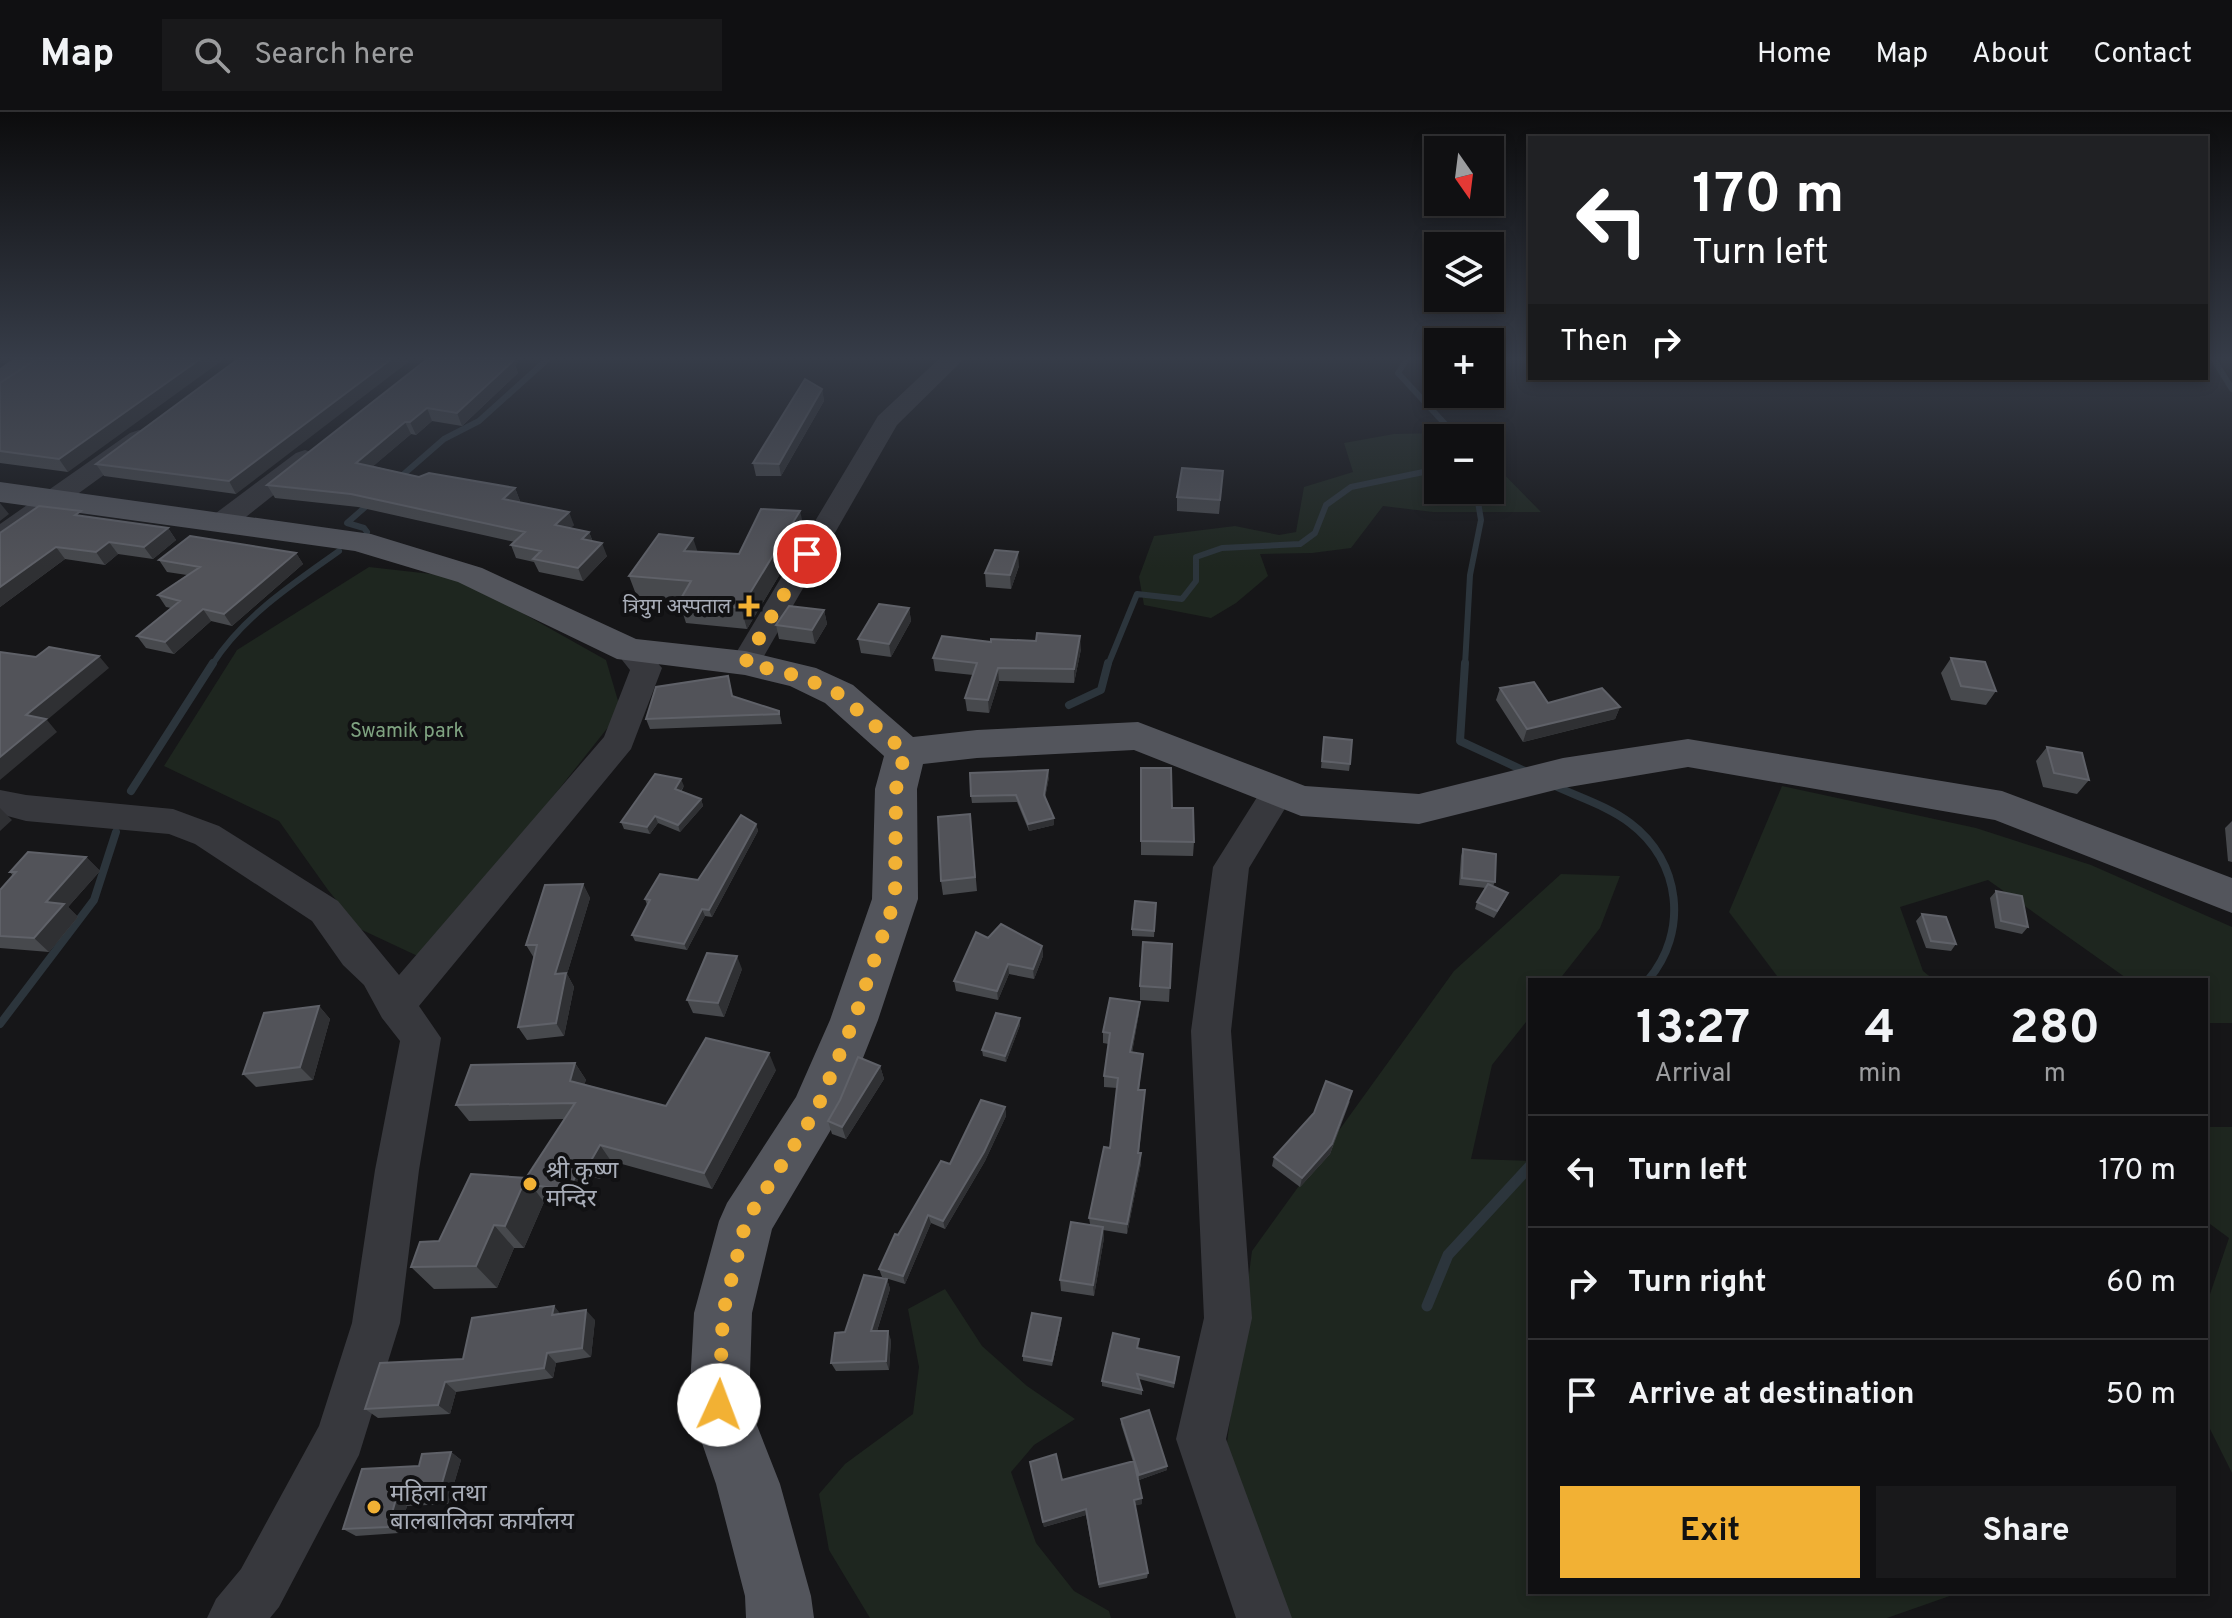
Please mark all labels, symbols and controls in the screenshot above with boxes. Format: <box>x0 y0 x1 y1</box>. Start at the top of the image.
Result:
search box <box>162 19 722 91</box>
text: Map <box>40 31 114 80</box>
icon: search <box>190 33 234 77</box>
text: Search here <box>254 37 414 74</box>
text: Home <box>1757 37 1831 73</box>
text: Map <box>1875 37 1928 73</box>
text: About <box>1972 37 2049 73</box>
text: Contact <box>2093 37 2192 73</box>
north arrow <box>1424 136 1504 216</box>
map controls <box>1424 136 1504 504</box>
text: 170 m <box>1692 162 1844 232</box>
icon: left <box>1560 168 1664 272</box>
text: Turn left <box>1692 231 1829 277</box>
button: layers <box>1424 232 1504 312</box>
icon: right <box>1644 320 1688 364</box>
text: Then <box>1560 324 1628 361</box>
button: + <box>1424 328 1504 408</box>
button: − <box>1424 424 1504 504</box>
pin <box>773 520 841 588</box>
icon: arrive <box>785 532 829 576</box>
place label: त्रियुग अस्पताल <box>623 594 731 621</box>
marker: त्रियुग अस्पताल <box>738 595 760 617</box>
park label: Swamik park <box>350 719 464 745</box>
text: 13:27 <box>1636 1000 1750 1060</box>
text: 4 <box>1865 1000 1895 1060</box>
text: 280 <box>2010 1000 2100 1060</box>
text: Arrival <box>1654 1058 1732 1091</box>
text: min <box>1858 1058 1902 1091</box>
text: m <box>2044 1058 2066 1091</box>
icon: left <box>1560 1149 1604 1193</box>
text: Turn left <box>1628 1153 1748 1190</box>
text: 170 m <box>2098 1153 2176 1190</box>
place label: श्री कृष्ण मन्दिर <box>546 1156 619 1215</box>
marker: श्री कृष्ण मन्दिर <box>521 1175 539 1193</box>
icon: right <box>1560 1261 1604 1305</box>
text: Turn right <box>1628 1265 1766 1302</box>
text: 60 m <box>2106 1265 2176 1302</box>
position arrow <box>677 1363 761 1447</box>
icon: arrive <box>1560 1373 1604 1417</box>
text: Arrive at destination <box>1628 1377 1914 1414</box>
text: 50 m <box>2106 1377 2176 1414</box>
place label: महिला तथा बालबालिका कार्यालय <box>390 1479 575 1538</box>
button: Exit <box>1560 1486 1860 1578</box>
button: Share <box>1876 1486 2176 1578</box>
marker: महिला तथा बालबालिका कार्यालय <box>365 1498 383 1516</box>

